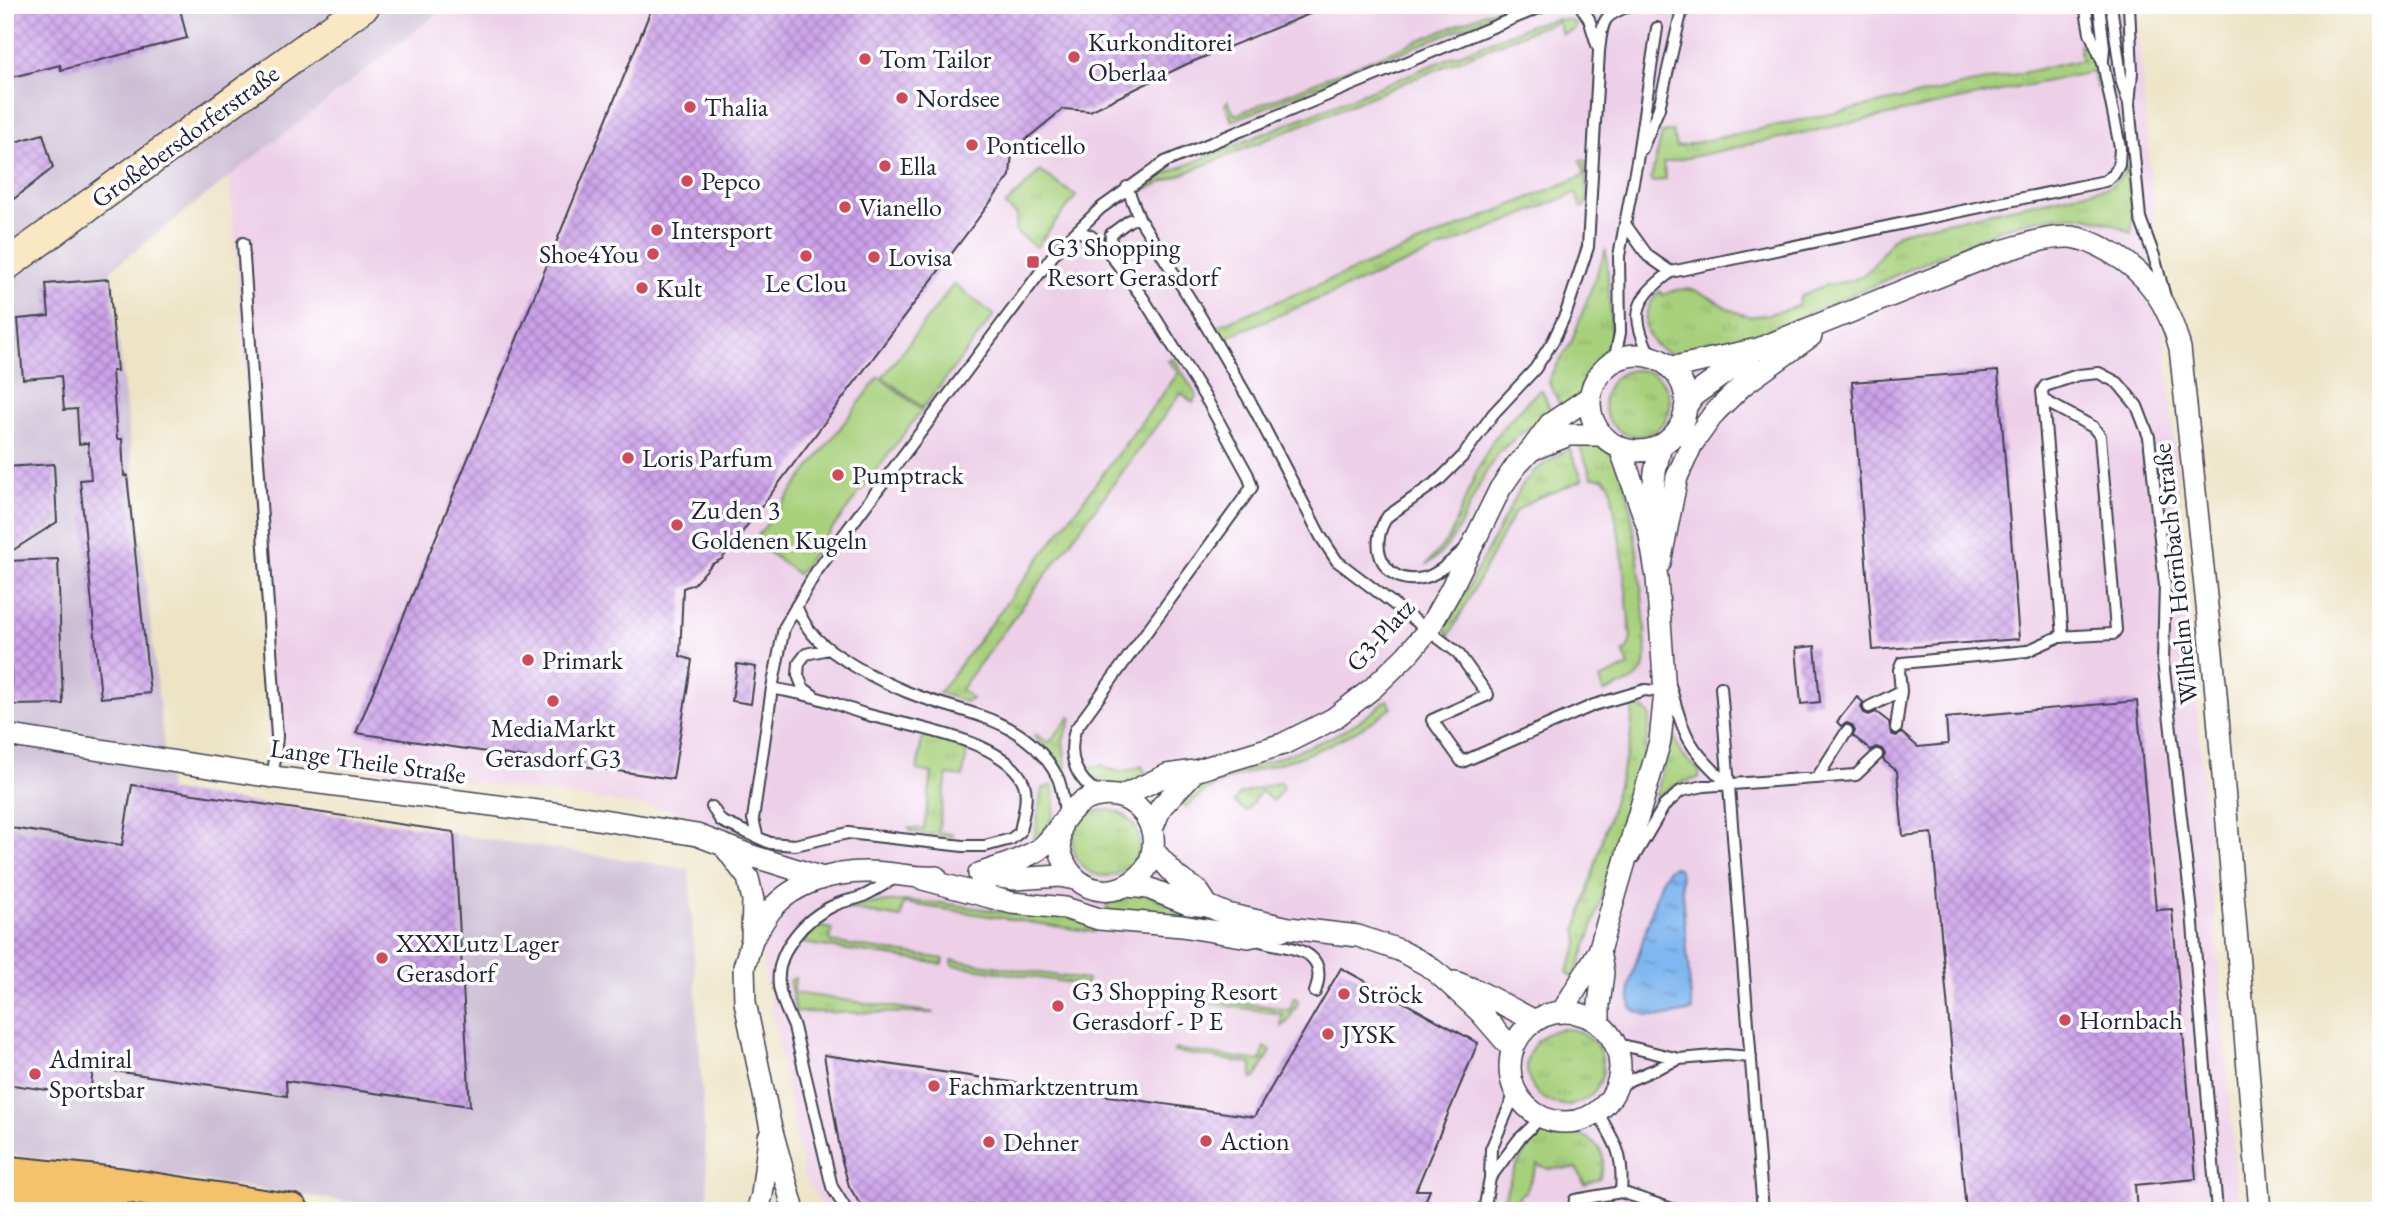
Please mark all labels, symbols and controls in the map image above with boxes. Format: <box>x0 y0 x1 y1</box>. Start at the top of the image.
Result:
place label: Kurkonditorei Oberlaa <box>1088 25 1233 89</box>
place label: Tom Tailor <box>879 42 992 76</box>
marker: Kurkonditorei Oberlaa <box>1066 49 1082 65</box>
marker: Tom Tailor <box>857 51 873 67</box>
street label: Großebersdorferstraße <box>84 56 286 216</box>
place label: Nordsee <box>916 81 1000 115</box>
place label: Thalia <box>704 90 769 124</box>
marker: Nordsee <box>894 90 910 106</box>
marker: Thalia <box>682 99 698 115</box>
place label: Ponticello <box>986 128 1086 162</box>
marker: Ponticello <box>964 137 980 153</box>
place label: Ella <box>899 149 937 183</box>
marker: Ella <box>877 158 893 174</box>
place label: Pepco <box>701 164 761 198</box>
marker: Pepco <box>679 173 695 189</box>
place label: Vianello <box>859 190 942 224</box>
marker: Vianello <box>837 199 853 215</box>
place label: Intersport <box>671 213 772 247</box>
marker: Intersport <box>649 222 665 238</box>
place label: G3 Shopping Resort Gerasdorf <box>1047 230 1221 294</box>
place label: Shoe4You <box>539 237 639 271</box>
place label: Lovisa <box>888 240 953 274</box>
marker: Shoe4You <box>645 246 661 262</box>
marker: Le Clou <box>798 248 814 264</box>
marker: Lovisa <box>866 249 882 265</box>
marker: G3 Shopping Resort Gerasdorf <box>1025 254 1041 270</box>
place label: Le Clou <box>765 266 847 300</box>
place label: Kult <box>656 271 702 305</box>
marker: Kult <box>634 280 650 296</box>
place label: Loris Parfum <box>642 441 773 475</box>
street label: Wilhelm Hornbach Straße <box>2144 442 2206 706</box>
marker: Loris Parfum <box>620 450 636 466</box>
place label: Pumptrack <box>852 458 965 492</box>
marker: Pumptrack <box>830 467 846 483</box>
place label: Zu den 3 Goldenen Kugeln <box>691 493 868 557</box>
marker: Zu den 3 Goldenen Kugeln <box>669 517 685 533</box>
street label: G3-Platz <box>1338 591 1422 679</box>
place label: Primark <box>542 643 624 677</box>
marker: Primark <box>520 652 536 668</box>
marker: MediaMarkt Gerasdorf G3 <box>545 693 561 709</box>
place label: MediaMarkt Gerasdorf G3 <box>485 711 621 775</box>
street label: Lange Theile Straße <box>268 730 468 792</box>
place label: XXXLutz Lager Gerasdorf <box>395 926 559 990</box>
marker: XXXLutz Lager Gerasdorf <box>374 950 390 966</box>
place label: G3 Shopping Resort Gerasdorf - P E <box>1072 974 1277 1038</box>
place label: Ströck <box>1358 977 1423 1011</box>
marker: Ströck <box>1336 986 1352 1002</box>
marker: G3 Shopping Resort Gerasdorf - P E <box>1050 998 1066 1014</box>
place label: Hornbach <box>2079 1003 2183 1037</box>
marker: Hornbach <box>2057 1012 2073 1028</box>
place label: JYSK <box>1340 1017 1396 1051</box>
marker: JYSK <box>1320 1026 1336 1042</box>
place label: Admiral Sportsbar <box>48 1042 145 1106</box>
marker: Admiral Sportsbar <box>27 1066 43 1082</box>
place label: Fachmarktzentrum <box>948 1069 1139 1103</box>
marker: Fachmarktzentrum <box>926 1078 942 1094</box>
place label: Action <box>1219 1124 1290 1158</box>
place label: Dehner <box>1003 1125 1079 1159</box>
marker: Action <box>1198 1133 1214 1149</box>
marker: Dehner <box>981 1134 997 1150</box>

